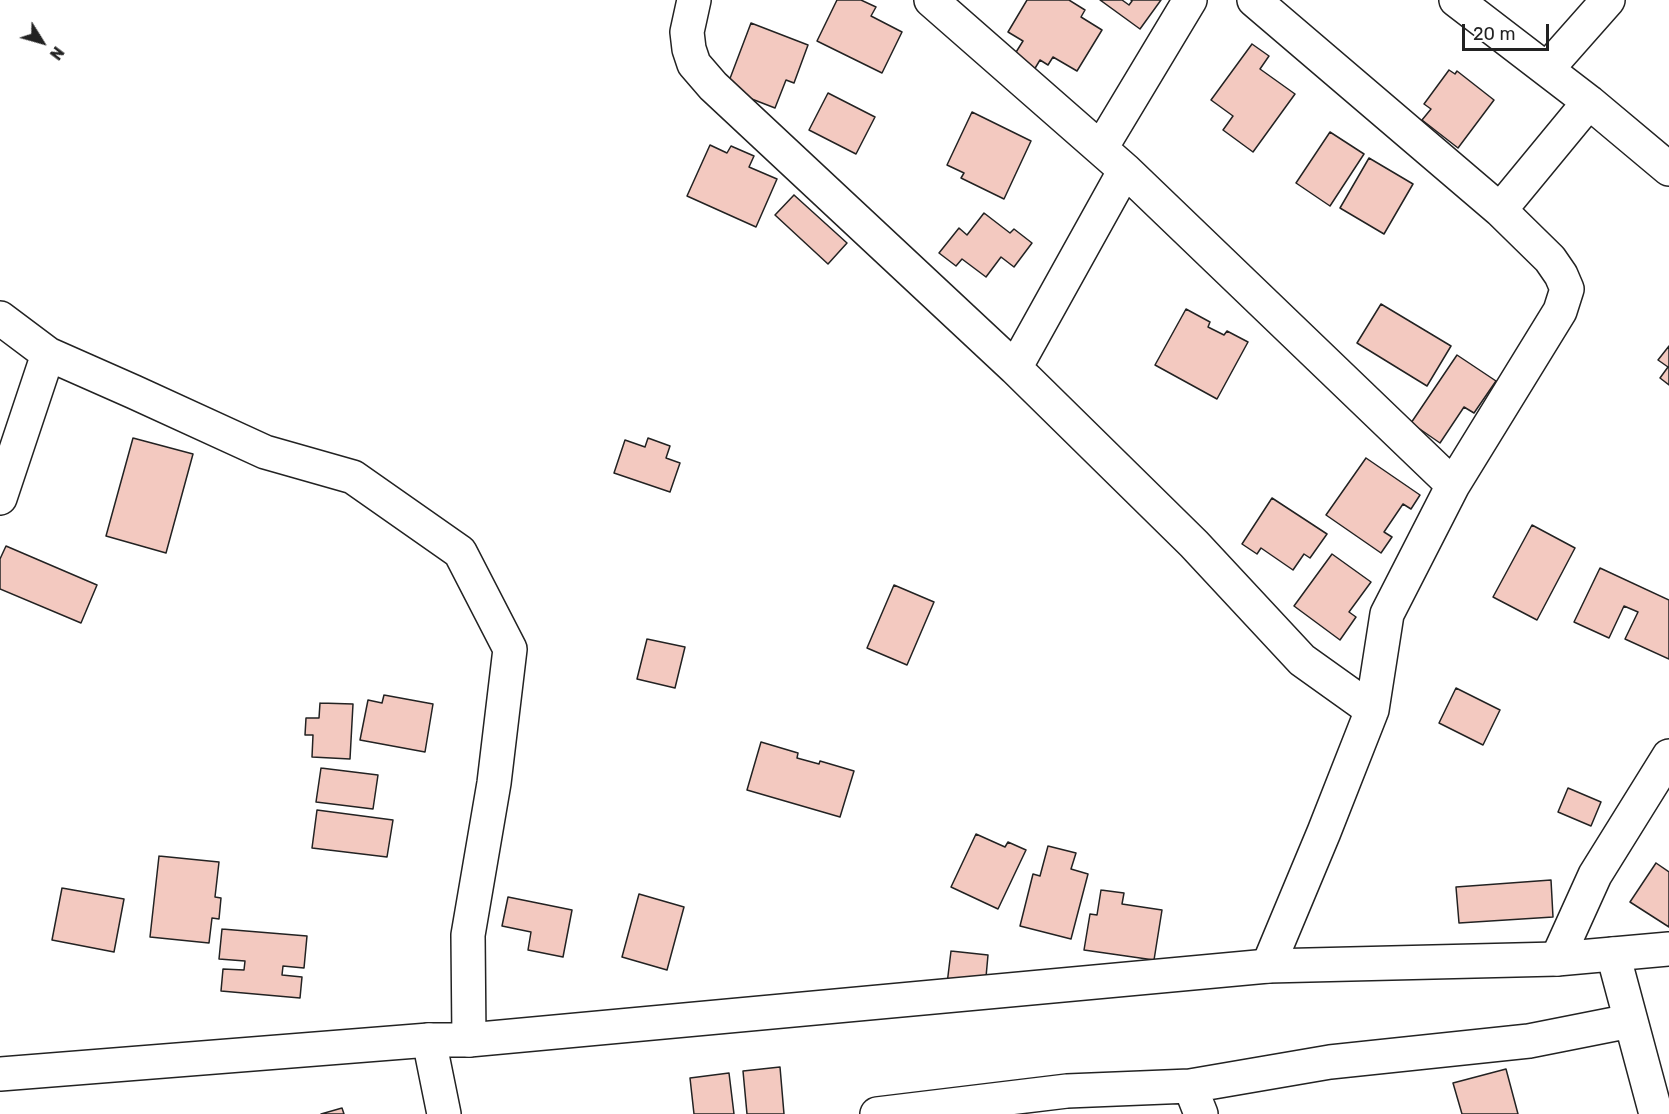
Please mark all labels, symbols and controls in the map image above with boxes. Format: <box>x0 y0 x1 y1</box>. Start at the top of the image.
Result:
north arrow <box>12 12 72 72</box>
scale bar <box>1465 12 1552 50</box>
text: 20 m <box>1473 23 1515 45</box>
text: N <box>46 43 68 63</box>

